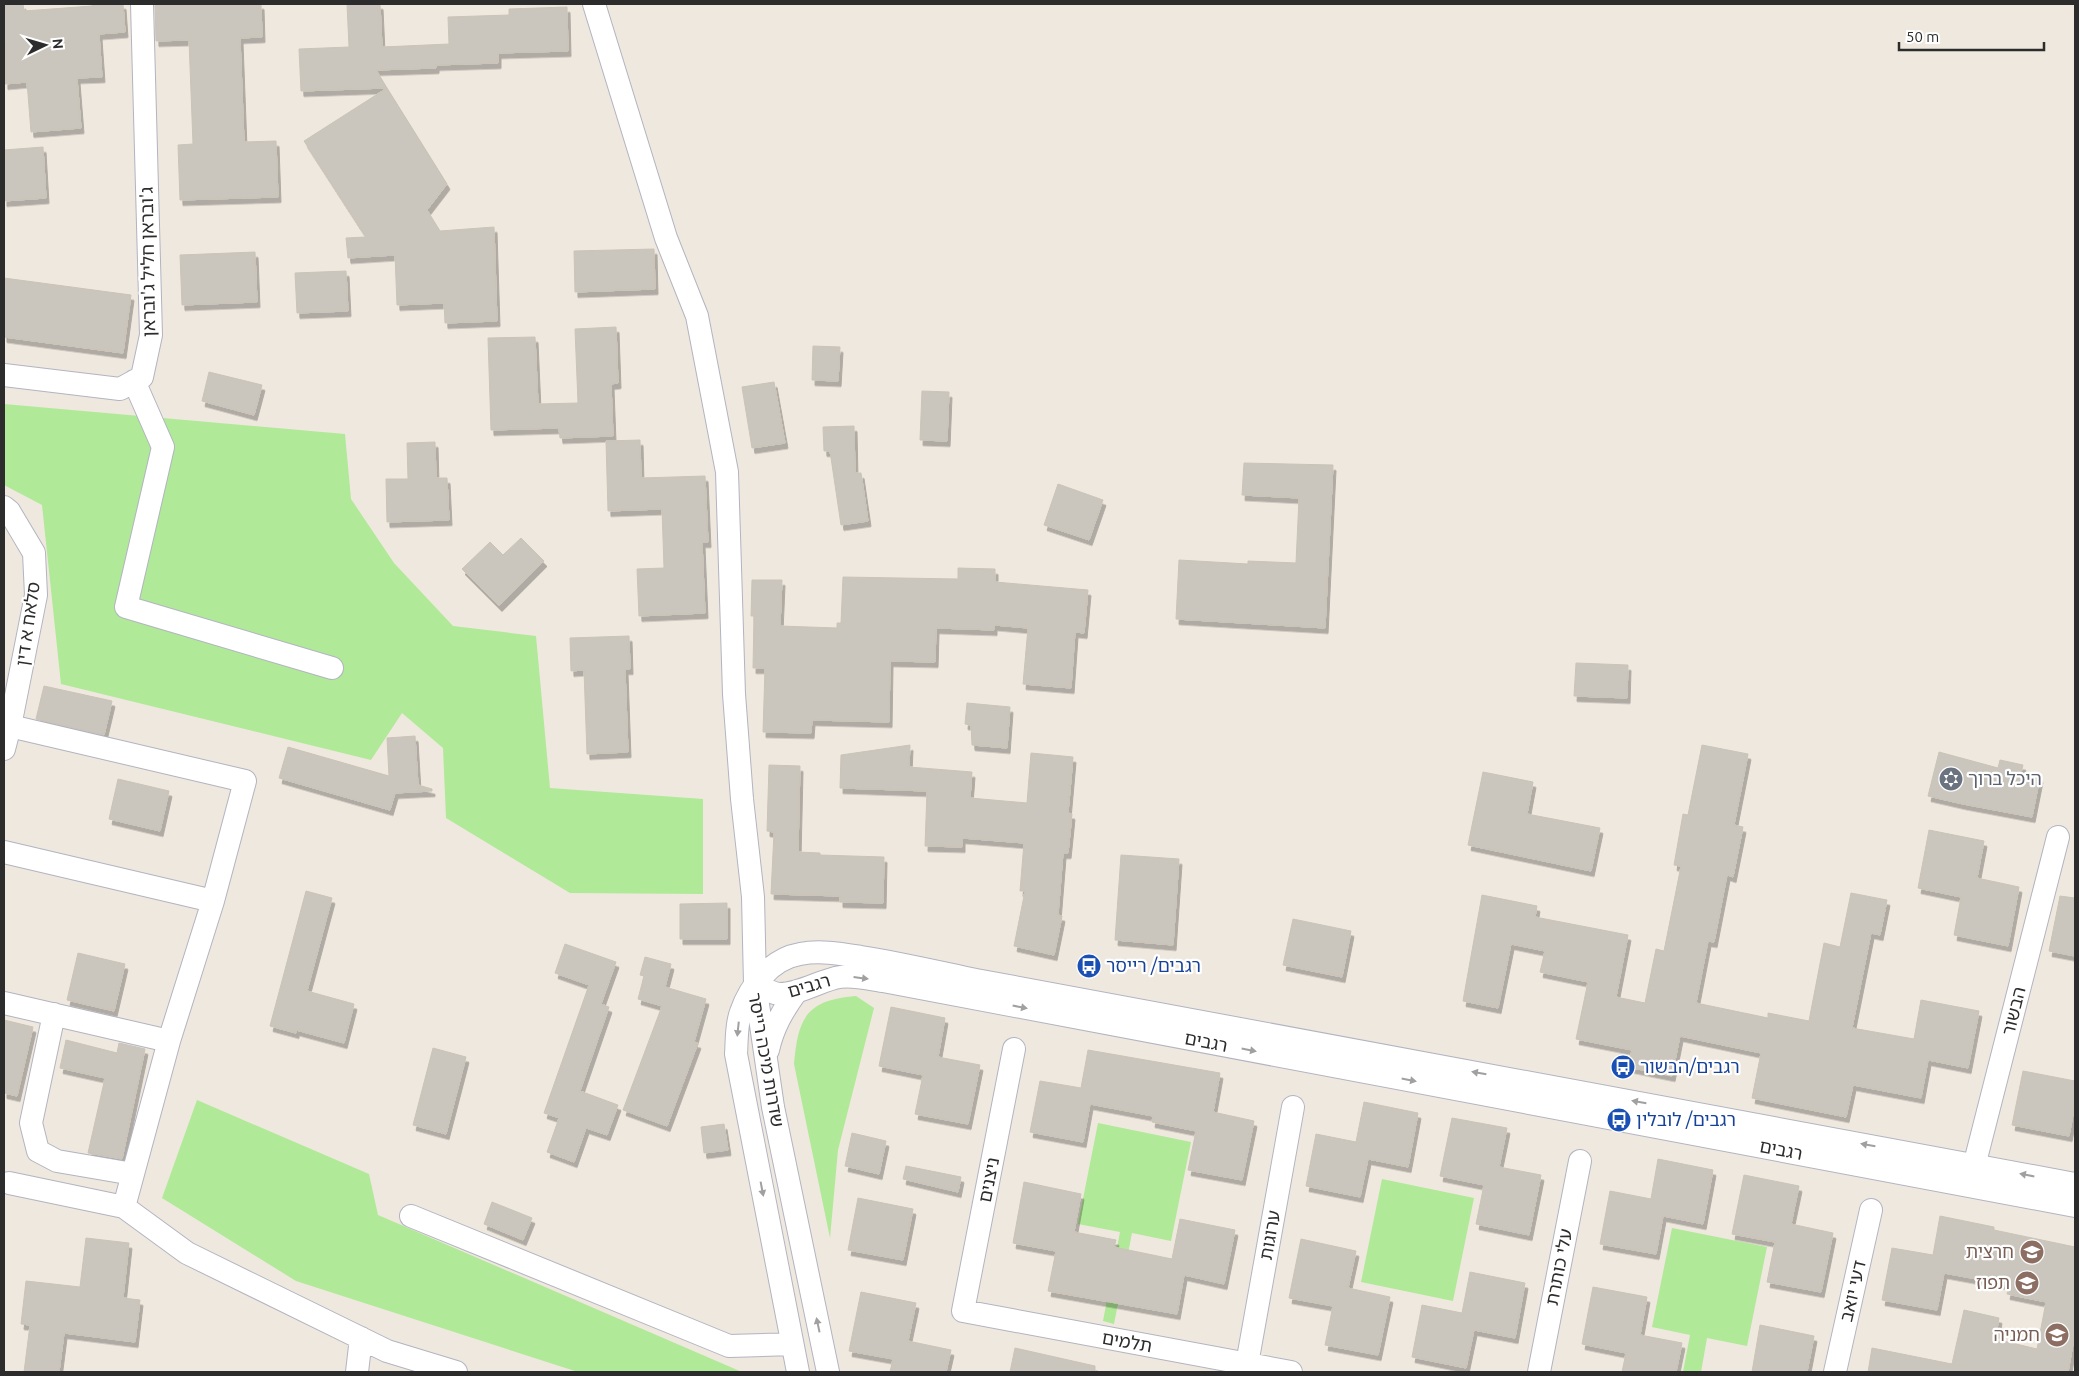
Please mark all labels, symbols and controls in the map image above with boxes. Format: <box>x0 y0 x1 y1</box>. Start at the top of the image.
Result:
north arrow <box>20 20 70 70</box>
scale bar <box>1899 20 2044 52</box>
text: 50 m <box>1906 28 1939 45</box>
text: N <box>50 38 66 50</box>
street label: ג'ובראן חליל ג'ובראן <box>136 187 158 337</box>
street label: סלאח א דין <box>11 580 43 667</box>
synagogue icon: היכל ברוך <box>1938 766 1964 792</box>
place label: היכל ברוך <box>1968 768 2042 788</box>
bus stop icon: רגבים/ רייסר <box>1076 953 1102 979</box>
place label: רגבים/ רייסר <box>1106 955 1201 975</box>
street label: רגבים <box>785 969 832 1001</box>
one-way arrow <box>853 974 869 982</box>
street label: הבשור <box>1997 984 2029 1037</box>
street label: שדרות מיכה רייסר <box>745 991 789 1129</box>
one-way arrow <box>1013 1003 1028 1011</box>
one-way arrow <box>734 1022 742 1038</box>
street label: רגבים <box>1183 1027 1229 1055</box>
one-way arrow <box>1241 1046 1256 1054</box>
bus stop icon: רגבים/הבשור <box>1610 1054 1636 1080</box>
place label: רגבים/הבשור <box>1640 1056 1740 1076</box>
one-way arrow <box>1471 1068 1487 1076</box>
one-way arrow <box>1401 1077 1417 1085</box>
one-way arrow <box>1631 1098 1647 1106</box>
bus stop icon: רגבים/ לובלין <box>1606 1107 1632 1133</box>
place label: רגבים/ לובלין <box>1636 1109 1736 1129</box>
street label: רגבים <box>1758 1135 1804 1163</box>
one-way arrow <box>1859 1140 1875 1148</box>
street label: ניצנים <box>974 1156 1002 1204</box>
one-way arrow <box>2019 1170 2035 1178</box>
one-way arrow <box>758 1182 766 1197</box>
street label: ערוגות <box>1255 1208 1283 1261</box>
street label: עלי כותרת <box>1541 1227 1575 1307</box>
school or university icon: חרצית <box>2019 1239 2045 1265</box>
place label: חרצית <box>1966 1241 2014 1261</box>
street label: דעי יואב <box>1835 1258 1869 1323</box>
school or university icon: תפוז <box>2014 1270 2040 1296</box>
place label: תפוז <box>1976 1272 2010 1292</box>
one-way arrow <box>814 1317 822 1332</box>
school or university icon: חמניה <box>2044 1322 2070 1348</box>
place label: חמניה <box>1993 1324 2040 1344</box>
street label: תלמים <box>1101 1327 1154 1355</box>

